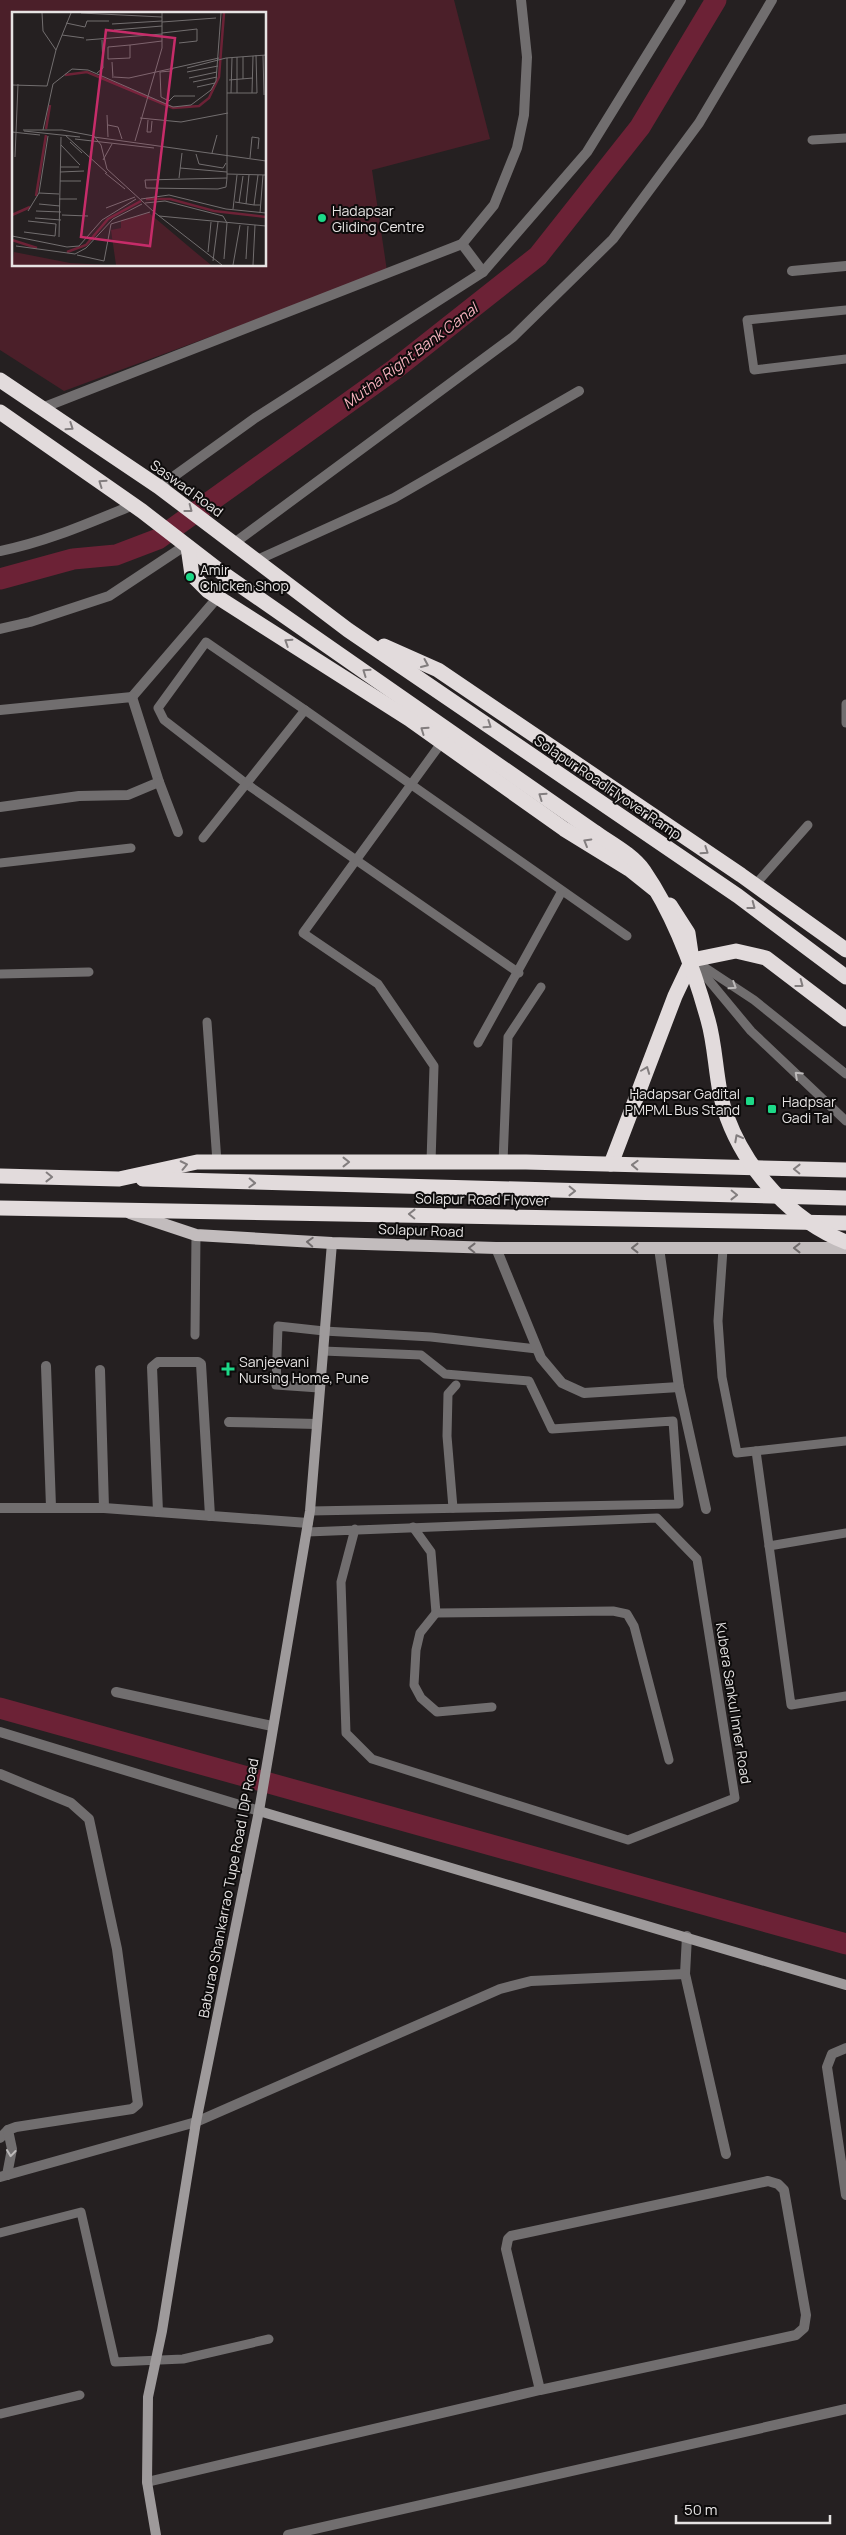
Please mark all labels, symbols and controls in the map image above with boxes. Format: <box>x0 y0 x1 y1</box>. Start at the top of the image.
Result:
inset map <box>12 12 266 266</box>
place label: Hadapsar Gliding Centre <box>332 201 424 236</box>
marker: Hadapsar Gliding Centre <box>316 212 328 224</box>
water label: Mutha Right Bank Canal <box>338 297 484 414</box>
one-way arrow <box>64 421 73 430</box>
street label: Saswad Road <box>147 455 227 521</box>
one-way arrow <box>98 480 107 489</box>
one-way arrow <box>183 504 192 512</box>
place label: Amir Chicken Shop <box>200 560 289 595</box>
marker: Amir Chicken Shop <box>184 571 196 583</box>
one-way arrow <box>284 639 293 648</box>
one-way arrow <box>420 657 429 668</box>
one-way arrow <box>363 670 372 678</box>
one-way arrow <box>482 719 492 728</box>
one-way arrow <box>420 727 430 736</box>
street label: Solapur Road Flyover Ramp <box>531 731 685 843</box>
one-way arrow <box>538 793 548 802</box>
one-way arrow <box>583 839 592 849</box>
one-way arrow <box>700 845 709 854</box>
one-way arrow <box>746 900 756 909</box>
one-way arrow <box>794 979 803 987</box>
one-way arrow <box>728 980 737 990</box>
one-way arrow <box>640 1066 651 1075</box>
one-way arrow <box>794 1072 803 1081</box>
place label: Hadapsar Gadital PMPML Bus Stand <box>625 1084 740 1119</box>
place label: Hadpsar Gadi Tal <box>782 1092 836 1127</box>
marker: Hadapsar Gadital PMPML Bus Stand <box>744 1095 756 1107</box>
marker: Hadpsar Gadi Tal <box>766 1103 778 1115</box>
one-way arrow <box>734 1134 744 1143</box>
one-way arrow <box>343 1157 351 1167</box>
one-way arrow <box>180 1160 189 1171</box>
one-way arrow <box>631 1160 638 1170</box>
one-way arrow <box>793 1164 801 1174</box>
one-way arrow <box>45 1172 53 1182</box>
one-way arrow <box>248 1178 256 1188</box>
one-way arrow <box>568 1186 576 1196</box>
street label: Solapur Road Flyover <box>415 1188 549 1210</box>
one-way arrow <box>730 1190 738 1200</box>
one-way arrow <box>408 1209 416 1219</box>
street label: Solapur Road <box>378 1219 464 1241</box>
one-way arrow <box>306 1237 314 1248</box>
one-way arrow <box>468 1243 476 1253</box>
one-way arrow <box>631 1243 638 1253</box>
one-way arrow <box>793 1243 801 1253</box>
place label: Sanjeevani Nursing Home, Pune <box>239 1352 369 1387</box>
marker: Sanjeevani Nursing Home, Pune <box>221 1362 235 1376</box>
street label: Kubera Sankul Inner Road <box>712 1621 756 1785</box>
street label: Baburao Shankarrao Tupe Road | DP Road <box>193 1756 263 2020</box>
one-way arrow <box>5 2149 16 2157</box>
scale bar <box>676 2492 830 2524</box>
text: 50 m <box>684 2499 718 2520</box>

